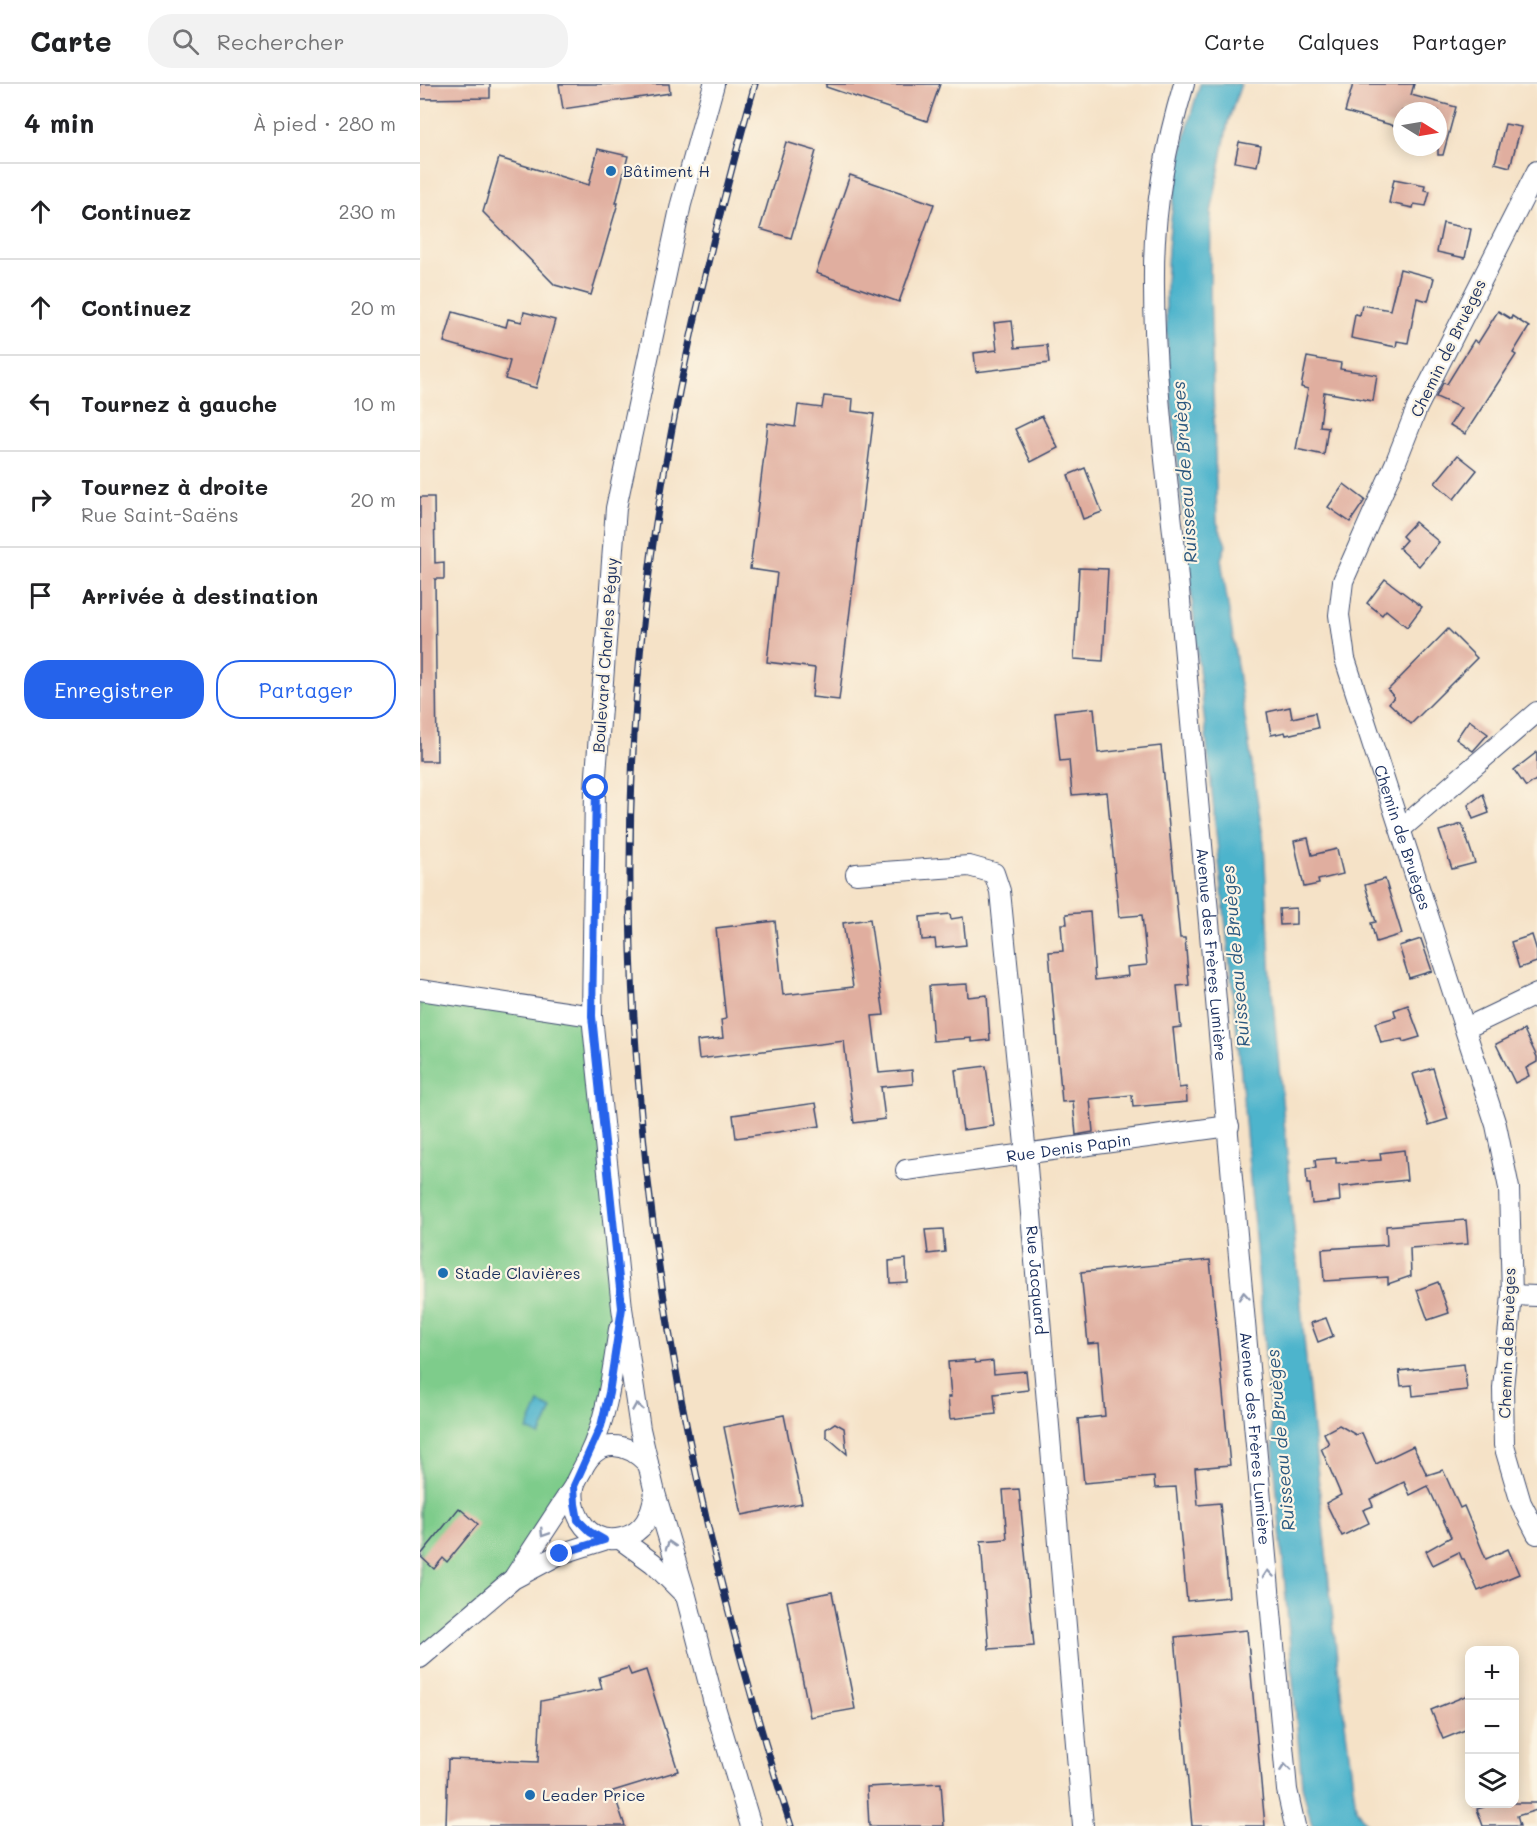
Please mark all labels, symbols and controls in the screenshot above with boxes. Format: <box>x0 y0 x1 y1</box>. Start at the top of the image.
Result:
search box <box>148 14 568 68</box>
text: Carte <box>30 23 112 59</box>
icon: search <box>169 25 202 58</box>
text: Rechercher <box>217 27 344 56</box>
text: Carte <box>1204 28 1265 55</box>
text: Calques <box>1298 28 1380 55</box>
text: Partager <box>1413 28 1507 55</box>
north arrow <box>1393 102 1447 156</box>
text: 4 min <box>24 106 94 140</box>
text: À pied · 280 m <box>253 110 396 136</box>
place label: Bâtiment H <box>623 160 710 181</box>
marker: Bâtiment H <box>604 164 618 178</box>
icon: ahead <box>24 195 57 228</box>
text: Continuez <box>81 197 191 226</box>
text: 230 m <box>338 198 396 224</box>
street label: Chemin de Bruèges <box>1405 275 1490 420</box>
icon: ahead <box>24 291 57 324</box>
text: Continuez <box>81 293 191 322</box>
text: 20 m <box>350 294 396 320</box>
water label: Ruisseau de Bruèges <box>1166 380 1202 564</box>
icon: left <box>24 387 57 420</box>
text: Tournez à gauche <box>81 389 277 418</box>
text: 10 m <box>352 390 396 416</box>
text: Tournez à droite <box>81 472 268 501</box>
icon: right <box>24 483 57 516</box>
text: 20 m <box>350 486 396 512</box>
text: Rue Saint-Saëns <box>81 501 239 527</box>
street label: Boulevard Charles Péguy <box>587 557 622 753</box>
icon: arrive <box>24 579 57 612</box>
text: Arrivée à destination <box>81 581 318 610</box>
button: Enregistrer <box>24 660 204 719</box>
button: Partager <box>216 660 396 719</box>
street label: Chemin de Bruèges <box>1370 762 1437 912</box>
route start <box>582 774 608 800</box>
street label: Avenue des Frères Lumière <box>1192 847 1232 1062</box>
water label: Ruisseau de Bruèges <box>1215 864 1255 1048</box>
street label: Rue Denis Papin <box>1005 1129 1132 1166</box>
street label: Rue Jacquard <box>1022 1225 1052 1335</box>
place label: Stade Clavières <box>455 1262 581 1283</box>
marker: Stade Clavières <box>436 1266 450 1280</box>
street label: Chemin de Bruèges <box>1493 1267 1520 1419</box>
one-way arrow <box>1237 1292 1250 1301</box>
street label: Avenue des Frères Lumière <box>1236 1331 1276 1546</box>
water label: Ruisseau de Bruèges <box>1260 1348 1300 1532</box>
one-way arrow <box>631 1402 644 1412</box>
one-way arrow <box>540 1526 551 1537</box>
route end <box>546 1540 572 1566</box>
one-way arrow <box>665 1540 677 1551</box>
one-way arrow <box>1262 1570 1275 1579</box>
map controls <box>1465 1646 1519 1808</box>
button: + <box>1465 1646 1519 1700</box>
button: − <box>1465 1700 1519 1754</box>
button: layers <box>1465 1754 1519 1808</box>
one-way arrow <box>1279 1764 1292 1773</box>
place label: Leader Price <box>542 1784 646 1805</box>
marker: Leader Price <box>523 1788 537 1802</box>

